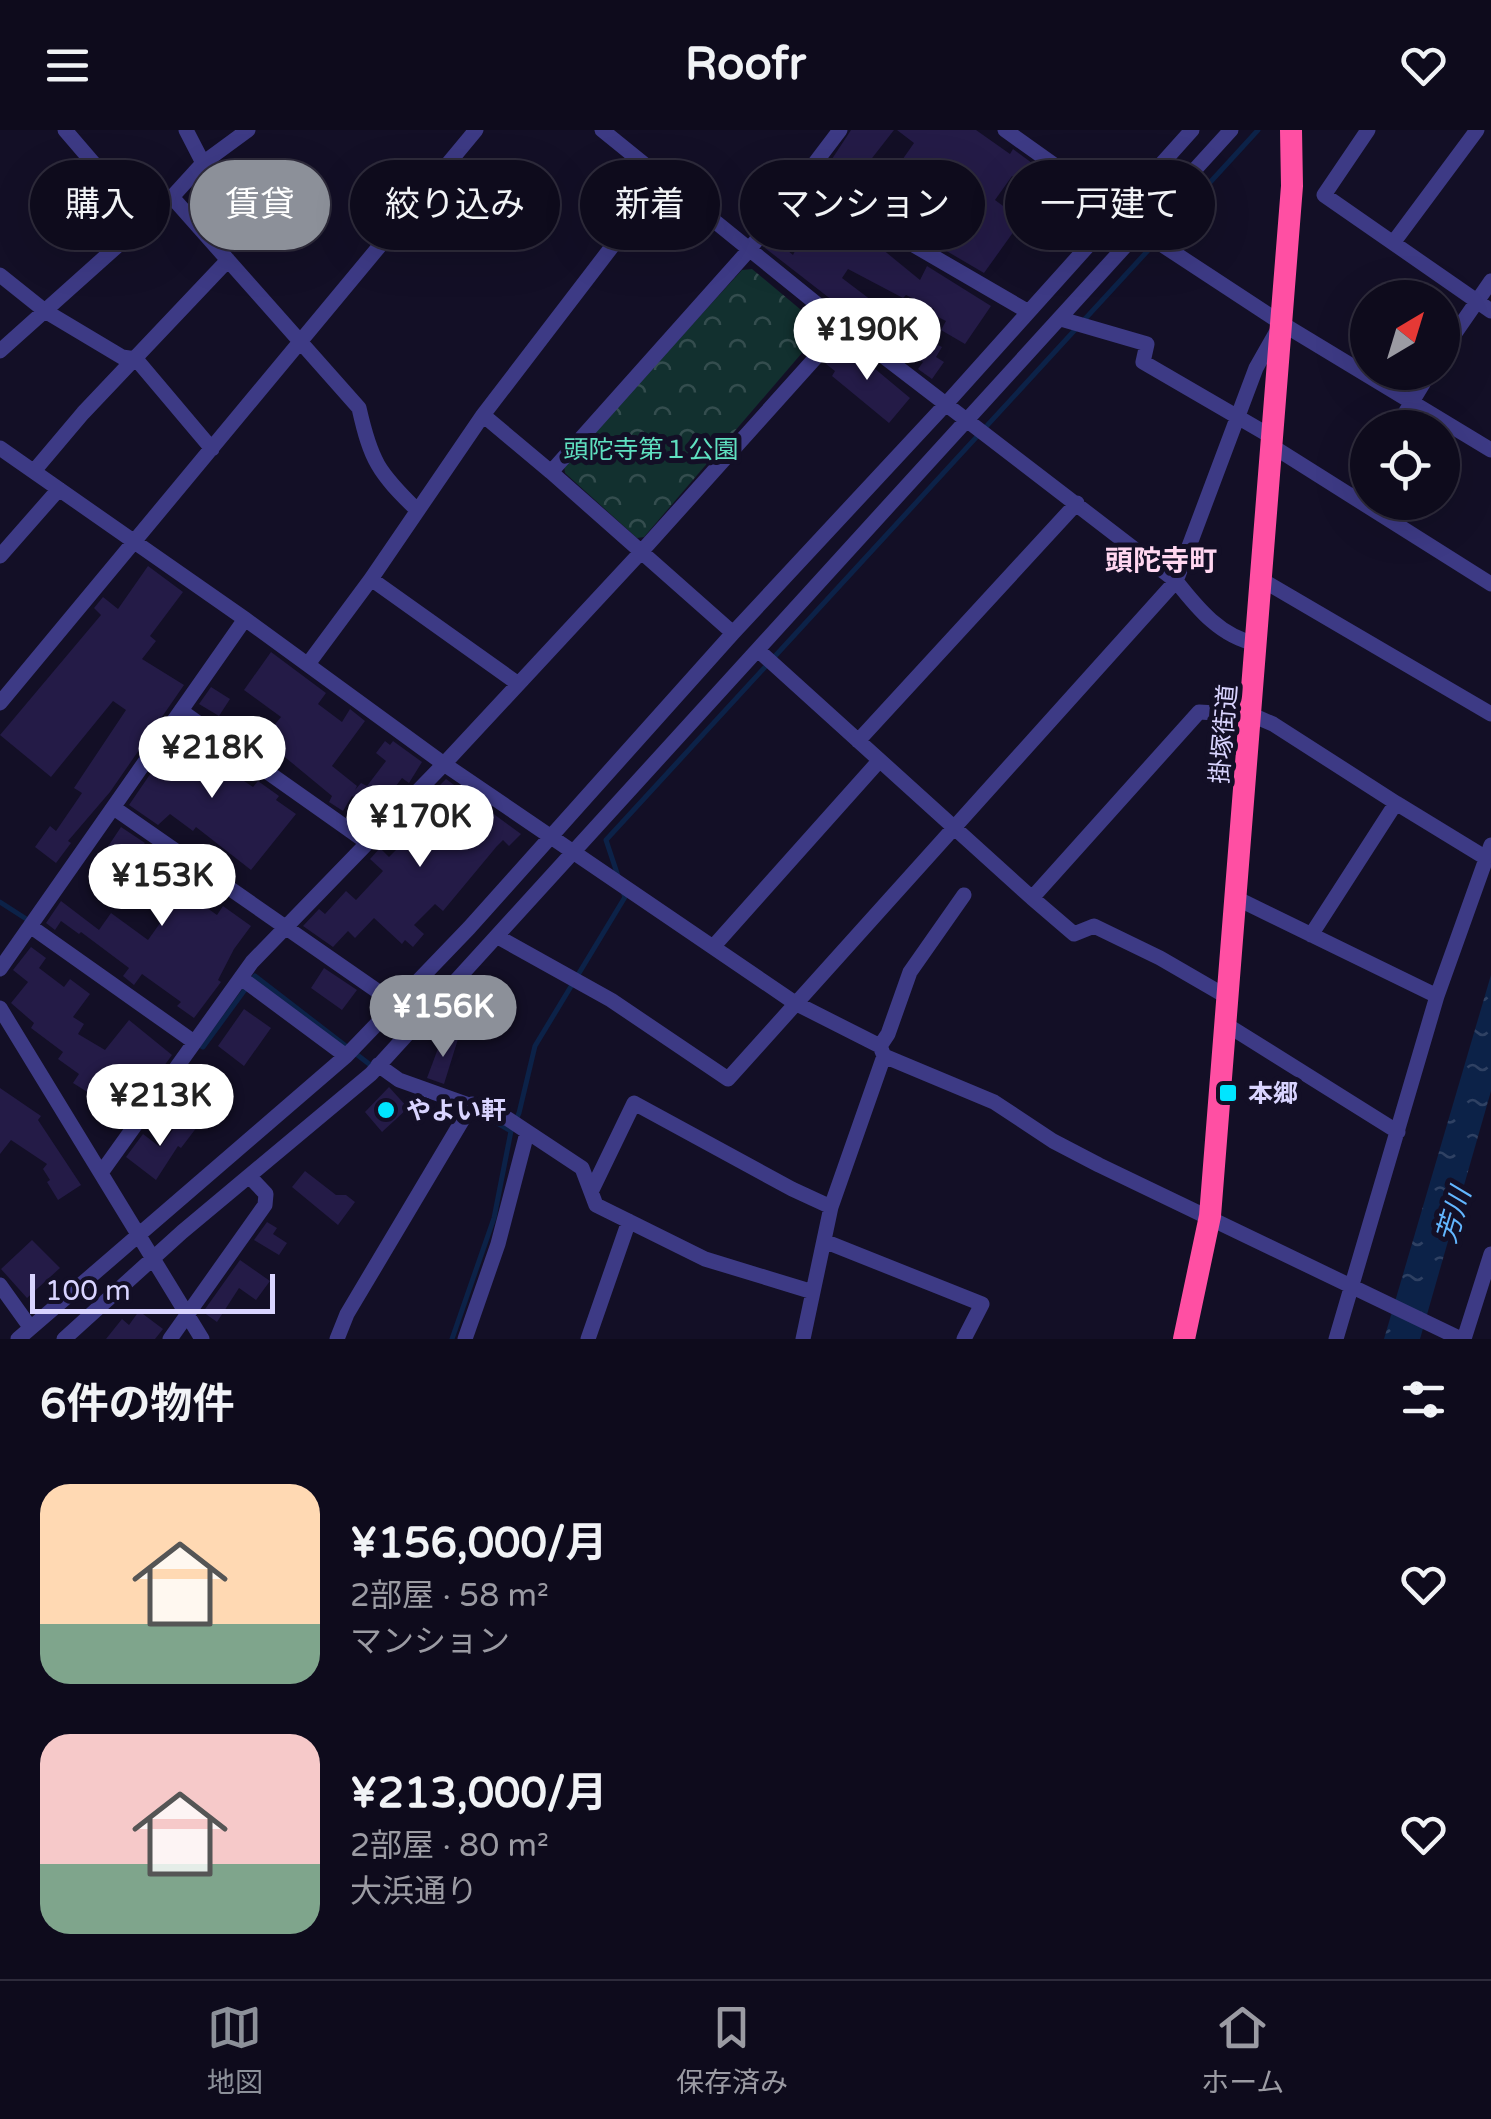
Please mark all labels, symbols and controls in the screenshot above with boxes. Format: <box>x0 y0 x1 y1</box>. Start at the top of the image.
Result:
icon: menu <box>40 38 95 93</box>
text: Roofr <box>685 38 806 92</box>
icon: heart <box>1396 38 1451 93</box>
chip: 購入 <box>30 160 170 250</box>
chip: 賃貸 <box>190 160 330 250</box>
chip: 絞り込み <box>350 160 560 250</box>
chip: 新着 <box>580 160 720 250</box>
chip: マンション <box>740 160 985 250</box>
chip: 一戸建て <box>1005 160 1215 250</box>
north arrow <box>1350 280 1460 390</box>
map controls <box>1350 280 1460 520</box>
pin: ¥190K <box>797 298 937 383</box>
text: ¥190K <box>816 311 918 349</box>
button: locate <box>1350 410 1460 520</box>
park label: 頭陀寺第１公園 <box>563 435 739 465</box>
district label: 頭陀寺町 <box>1105 544 1217 578</box>
street label: 掛塚街道 <box>1205 683 1243 785</box>
pin: ¥218K <box>142 716 282 801</box>
text: ¥218K <box>161 729 263 767</box>
pin: ¥170K <box>350 785 490 870</box>
text: ¥170K <box>369 798 471 836</box>
pin: ¥153K <box>92 844 232 929</box>
text: ¥153K <box>111 857 213 895</box>
pin: ¥156K <box>373 975 513 1060</box>
text: ¥156K <box>392 988 494 1026</box>
pin: ¥213K <box>90 1064 230 1149</box>
text: ¥213K <box>109 1077 211 1115</box>
place label: 本郷 <box>1248 1079 1298 1109</box>
marker: 本郷 <box>1217 1082 1239 1104</box>
place label: やよい軒 <box>406 1096 506 1126</box>
marker: やよい軒 <box>375 1099 397 1121</box>
water label: 芳川 <box>1430 1181 1479 1247</box>
scale bar <box>30 1269 275 1314</box>
text: 100 m <box>45 1274 131 1308</box>
icon: filters <box>1396 1372 1451 1427</box>
text: 6件の物件 <box>40 1379 234 1430</box>
text: ¥156,000/月 <box>350 1518 607 1569</box>
icon: home <box>120 1524 240 1644</box>
icon: heart <box>1396 1557 1451 1612</box>
text: 2部屋 · 58 m² <box>350 1577 549 1615</box>
text: マンション <box>350 1623 510 1661</box>
text: ¥213,000/月 <box>350 1768 607 1819</box>
icon: home <box>120 1774 240 1894</box>
icon: heart <box>1396 1807 1451 1862</box>
text: 2部屋 · 80 m² <box>350 1827 549 1865</box>
text: 大浜通り <box>350 1873 478 1911</box>
tab: 地図 <box>207 2000 263 2100</box>
tab: 保存済み <box>676 2000 788 2100</box>
tab: ホーム <box>1201 2000 1284 2100</box>

